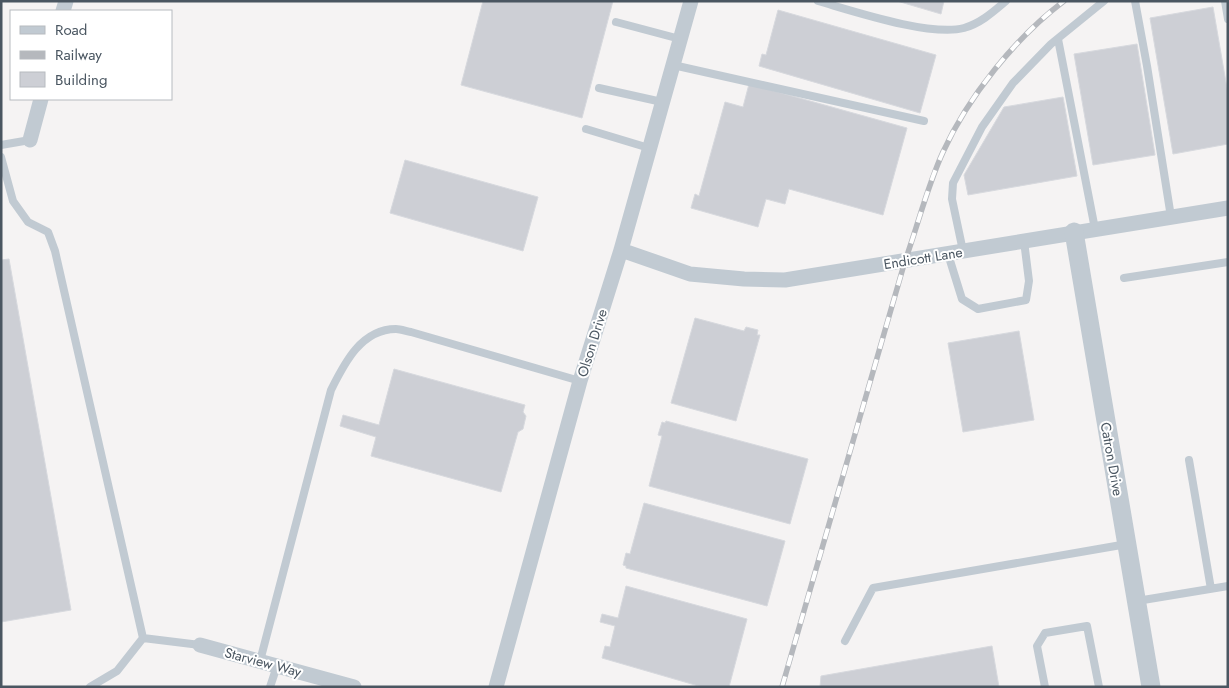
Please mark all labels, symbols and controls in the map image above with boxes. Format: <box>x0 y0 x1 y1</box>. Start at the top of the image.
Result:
legend <box>10 10 172 100</box>
text: Road <box>55 19 87 41</box>
text: Railway <box>55 44 102 66</box>
text: Building <box>55 69 107 91</box>
street label: Endicott Lane <box>882 242 964 274</box>
street label: Olson Drive <box>572 306 612 380</box>
street label: Catron Drive <box>1096 421 1128 497</box>
street label: Starview Way <box>222 642 304 682</box>

